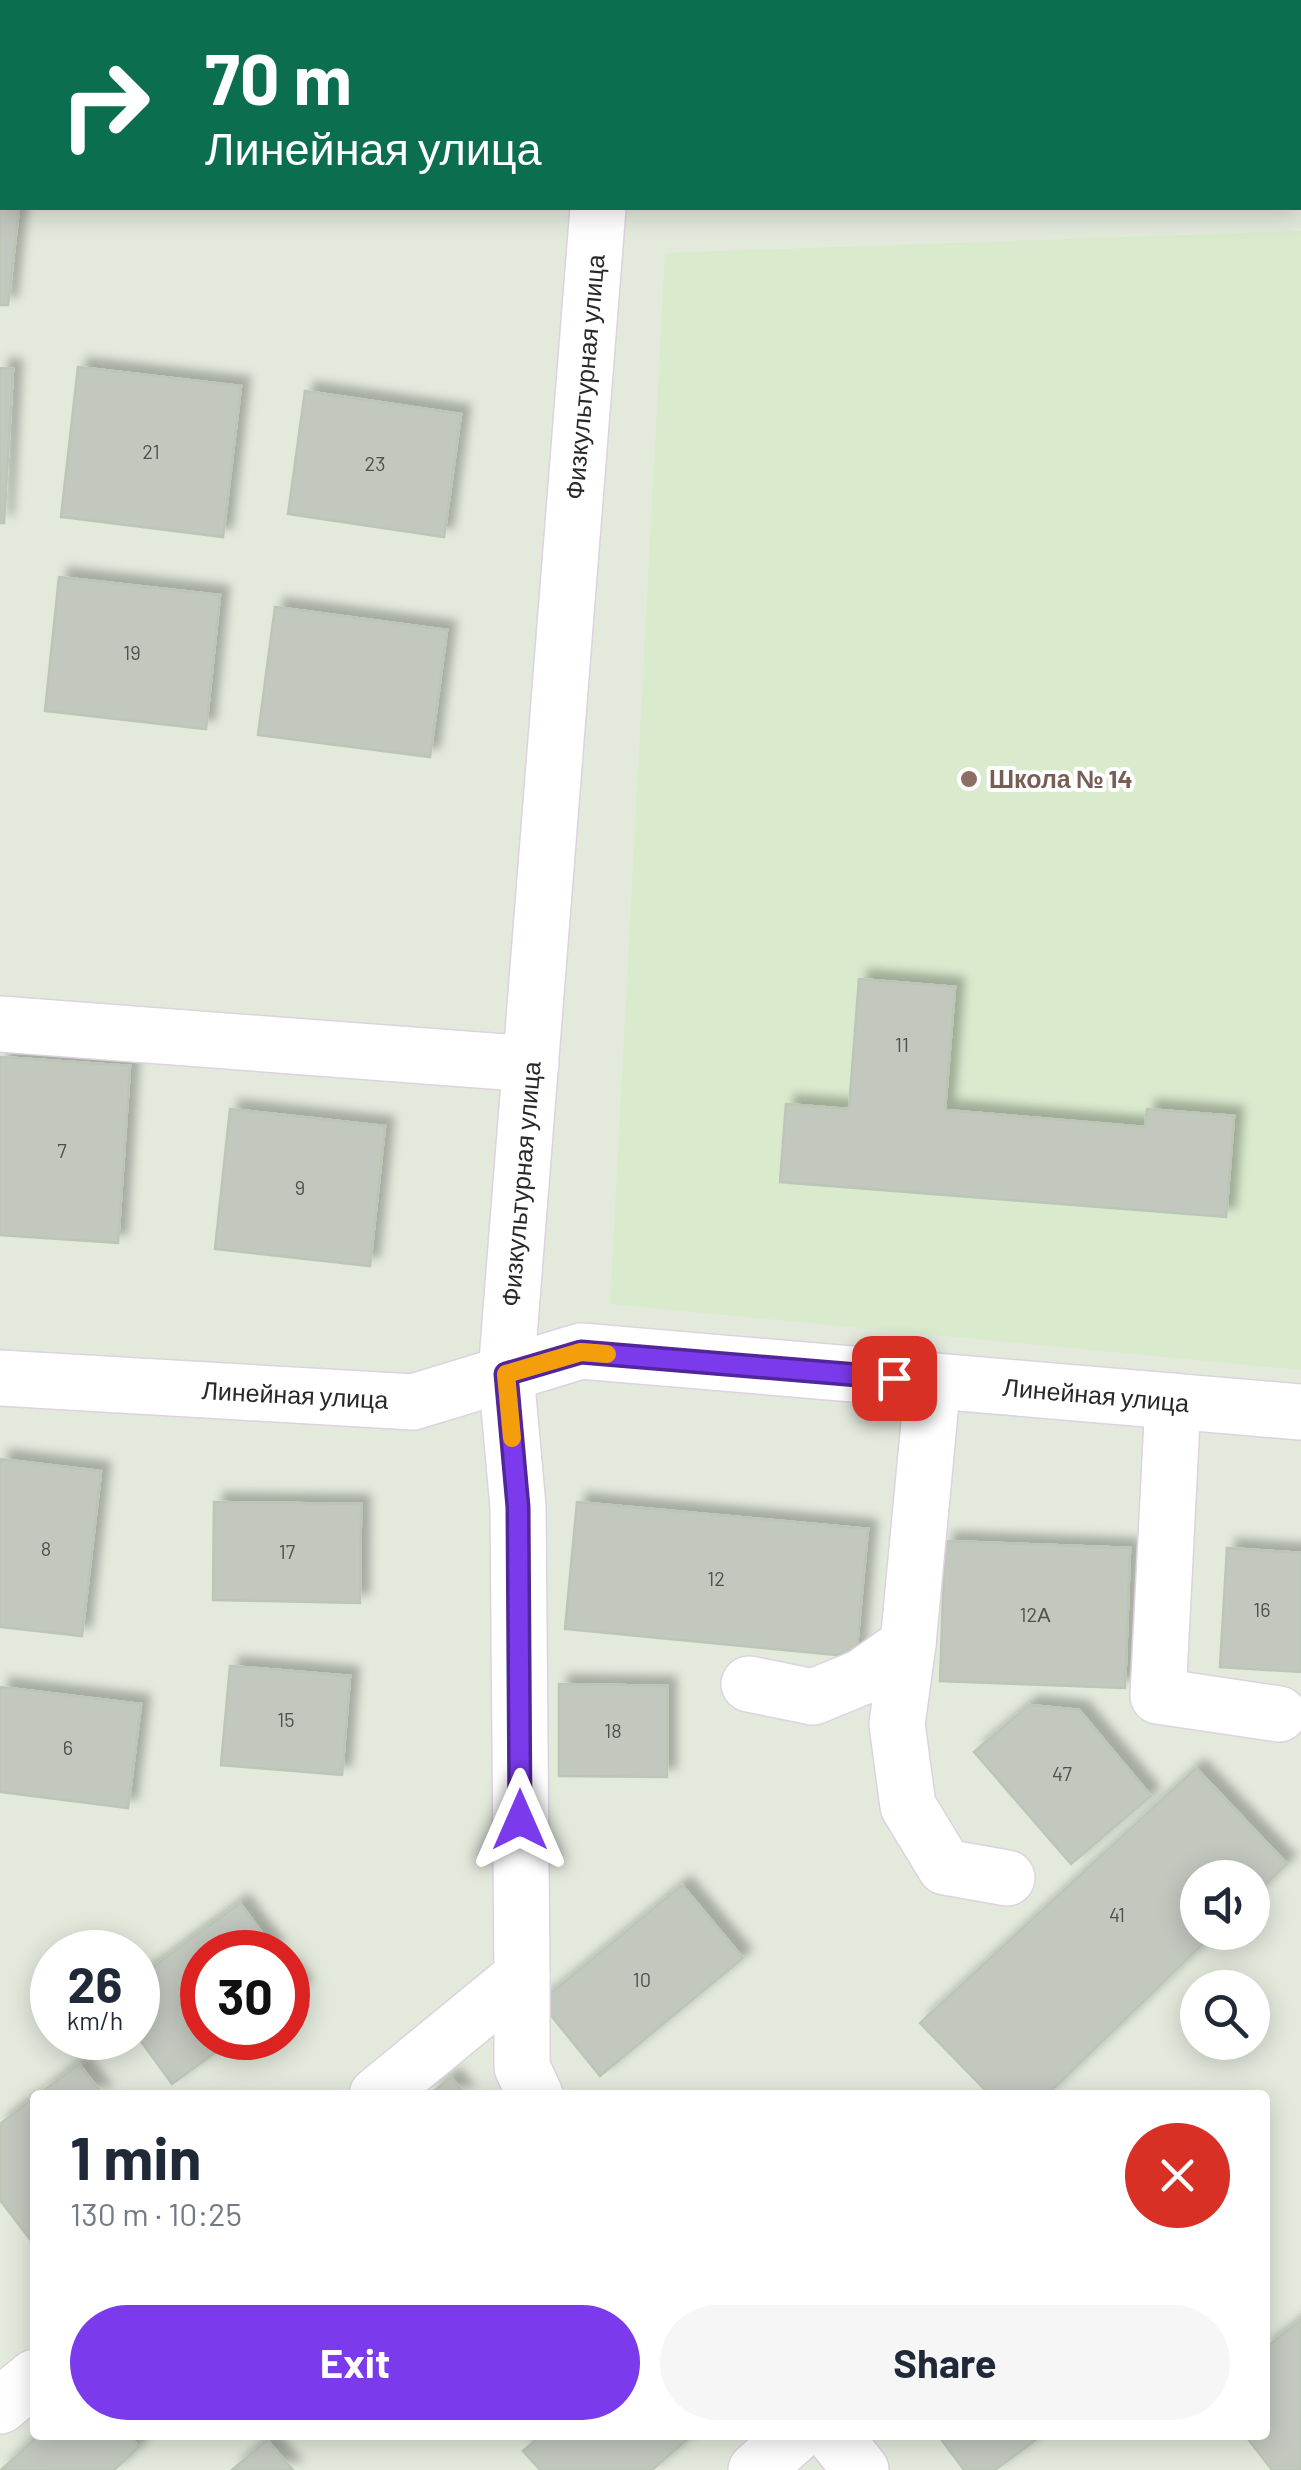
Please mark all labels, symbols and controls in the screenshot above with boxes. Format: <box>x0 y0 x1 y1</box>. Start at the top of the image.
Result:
text: 70 m <box>205 35 352 119</box>
icon: right <box>40 40 170 170</box>
text: Линейная улица <box>205 120 542 174</box>
street label: Физкультурная улица <box>558 253 610 501</box>
house number: 21 <box>142 439 160 463</box>
house number: 23 <box>365 451 385 475</box>
house number: 19 <box>123 640 141 664</box>
place label: Школа № 14 <box>989 763 1133 793</box>
marker: Школа № 14 <box>958 768 980 790</box>
house number: 11 <box>895 1032 909 1056</box>
street label: Физкультурная улица <box>494 1060 546 1308</box>
house number: 7 <box>57 1138 67 1162</box>
house number: 9 <box>295 1175 305 1199</box>
pin <box>852 1336 937 1421</box>
icon: arrive <box>867 1351 922 1406</box>
street label: Линейная улица <box>1002 1371 1191 1417</box>
street label: Линейная улица <box>201 1374 389 1414</box>
house number: 8 <box>41 1536 51 1560</box>
house number: 17 <box>279 1539 296 1563</box>
house number: 12 <box>707 1566 725 1590</box>
house number: 16 <box>1253 1597 1271 1621</box>
house number: 12А <box>1019 1602 1051 1626</box>
house number: 15 <box>277 1707 295 1731</box>
house number: 18 <box>604 1718 622 1742</box>
house number: 6 <box>63 1735 73 1759</box>
house number: 47 <box>1052 1761 1072 1785</box>
position arrow <box>468 1768 572 1872</box>
map controls <box>1180 1860 1270 2060</box>
button: sound <box>1180 1860 1270 1950</box>
house number: 41 <box>1109 1902 1125 1926</box>
speed limit sign: 30 <box>180 1930 310 2060</box>
text: 26 <box>68 1953 122 2013</box>
house number: 10 <box>633 1967 651 1991</box>
button: search <box>1180 1970 1270 2060</box>
text: km/h <box>67 2005 123 2035</box>
text: 1 min <box>70 2120 201 2192</box>
button: close <box>1125 2123 1230 2228</box>
text: 130 m · 10:25 <box>70 2194 242 2232</box>
button: Exit <box>70 2305 640 2420</box>
button: Share <box>660 2305 1230 2420</box>

